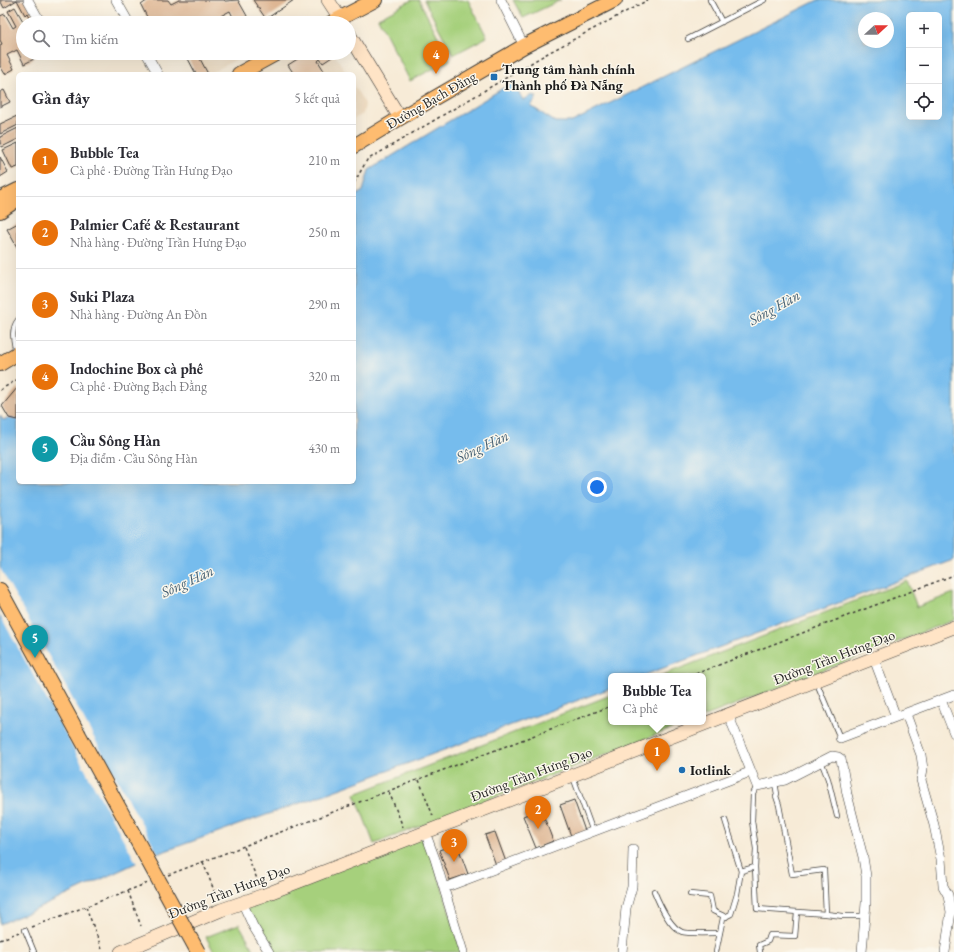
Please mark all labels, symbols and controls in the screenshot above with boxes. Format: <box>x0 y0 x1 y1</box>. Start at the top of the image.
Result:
north arrow <box>858 12 894 48</box>
map controls <box>906 12 942 120</box>
button: + <box>906 12 942 48</box>
search box <box>16 16 356 60</box>
icon: search <box>30 27 52 49</box>
text: Tìm kiếm <box>62 29 119 48</box>
pin: 4 <box>423 41 449 74</box>
button: − <box>906 48 942 84</box>
place label: Trung tâm hành chính Thành phố Đà Nẵng <box>502 60 635 94</box>
street label: Đường Bạch Đằng <box>383 67 480 133</box>
marker: Trung tâm hành chính Thành phố Đà Nẵng <box>489 72 499 82</box>
button: locate <box>906 84 942 120</box>
text: Gần đây <box>32 87 90 109</box>
text: 5 kết quả <box>294 90 340 107</box>
text: Bubble Tea <box>70 143 139 162</box>
text: 1 <box>42 152 48 169</box>
text: 210 m <box>309 152 340 169</box>
text: Cà phê · Đường Trần Hưng Đạo <box>70 162 233 179</box>
text: Palmier Café & Restaurant <box>70 215 240 234</box>
text: 2 <box>42 224 48 241</box>
text: 250 m <box>309 224 340 241</box>
text: Nhà hàng · Đường Trần Hưng Đạo <box>70 234 247 251</box>
water label: Sông Hàn <box>744 285 803 329</box>
text: Suki Plaza <box>70 287 135 306</box>
text: 3 <box>42 296 48 313</box>
text: 290 m <box>309 296 340 313</box>
text: Nhà hàng · Đường An Đồn <box>70 306 207 323</box>
text: Indochine Box cà phê <box>70 359 203 378</box>
text: 4 <box>42 368 48 385</box>
text: 320 m <box>309 368 340 385</box>
text: Cà phê · Đường Bạch Đằng <box>70 378 207 395</box>
water label: Sông Hàn <box>452 426 512 467</box>
text: Cầu Sông Hàn <box>70 431 161 450</box>
text: 5 <box>42 440 48 457</box>
text: 430 m <box>309 440 340 457</box>
text: Địa điểm · Cầu Sông Hàn <box>70 450 198 467</box>
your location <box>587 477 607 497</box>
water label: Sông Hàn <box>157 561 217 602</box>
pin: 5 <box>22 625 48 658</box>
street label: Đường Trần Hưng Đạo <box>771 626 897 688</box>
popup <box>608 673 706 725</box>
text: Bubble Tea <box>623 681 691 700</box>
text: Cà phê <box>623 700 658 717</box>
pin: 1 <box>644 738 670 771</box>
street label: Đường Trần Hưng Đạo <box>468 743 594 805</box>
place label: Iotlink <box>690 761 731 779</box>
marker: Iotlink <box>677 765 687 775</box>
pin: 2 <box>525 796 551 829</box>
pin: 3 <box>441 829 467 862</box>
street label: Đường Trần Hưng Đạo <box>166 860 292 922</box>

